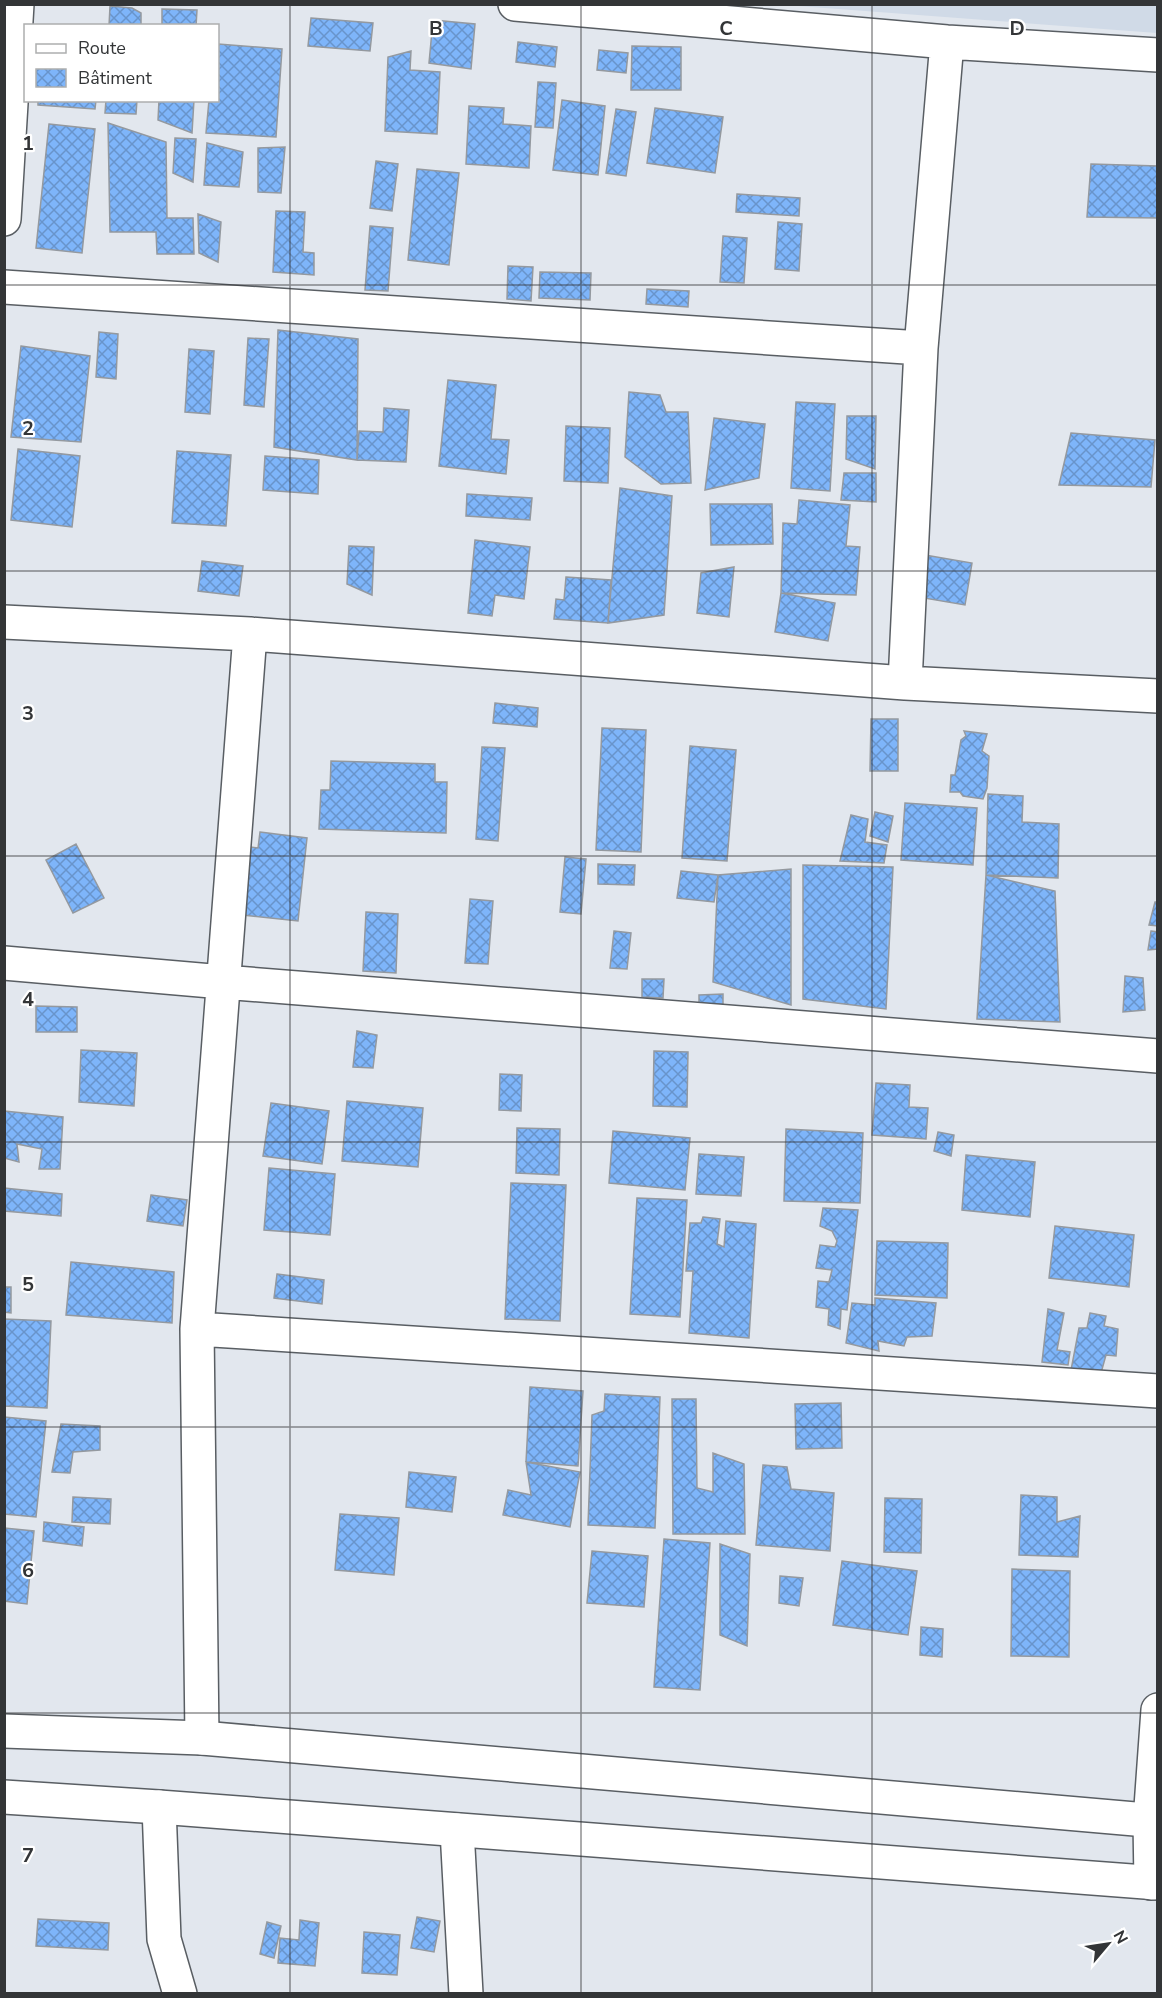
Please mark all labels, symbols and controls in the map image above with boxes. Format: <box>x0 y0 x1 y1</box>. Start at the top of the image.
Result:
text: B <box>429 15 443 42</box>
text: C <box>719 15 733 42</box>
text: D <box>1009 15 1025 42</box>
legend <box>24 24 219 102</box>
text: Route <box>78 36 126 60</box>
text: Bâtiment <box>78 66 152 90</box>
text: 1 <box>22 130 34 157</box>
text: 2 <box>22 415 34 442</box>
text: 3 <box>22 700 34 727</box>
text: 4 <box>22 986 34 1013</box>
text: 5 <box>22 1271 34 1298</box>
text: 6 <box>22 1557 34 1584</box>
text: 7 <box>22 1842 34 1869</box>
north arrow <box>1078 1914 1138 1974</box>
text: N <box>1108 1927 1133 1948</box>

